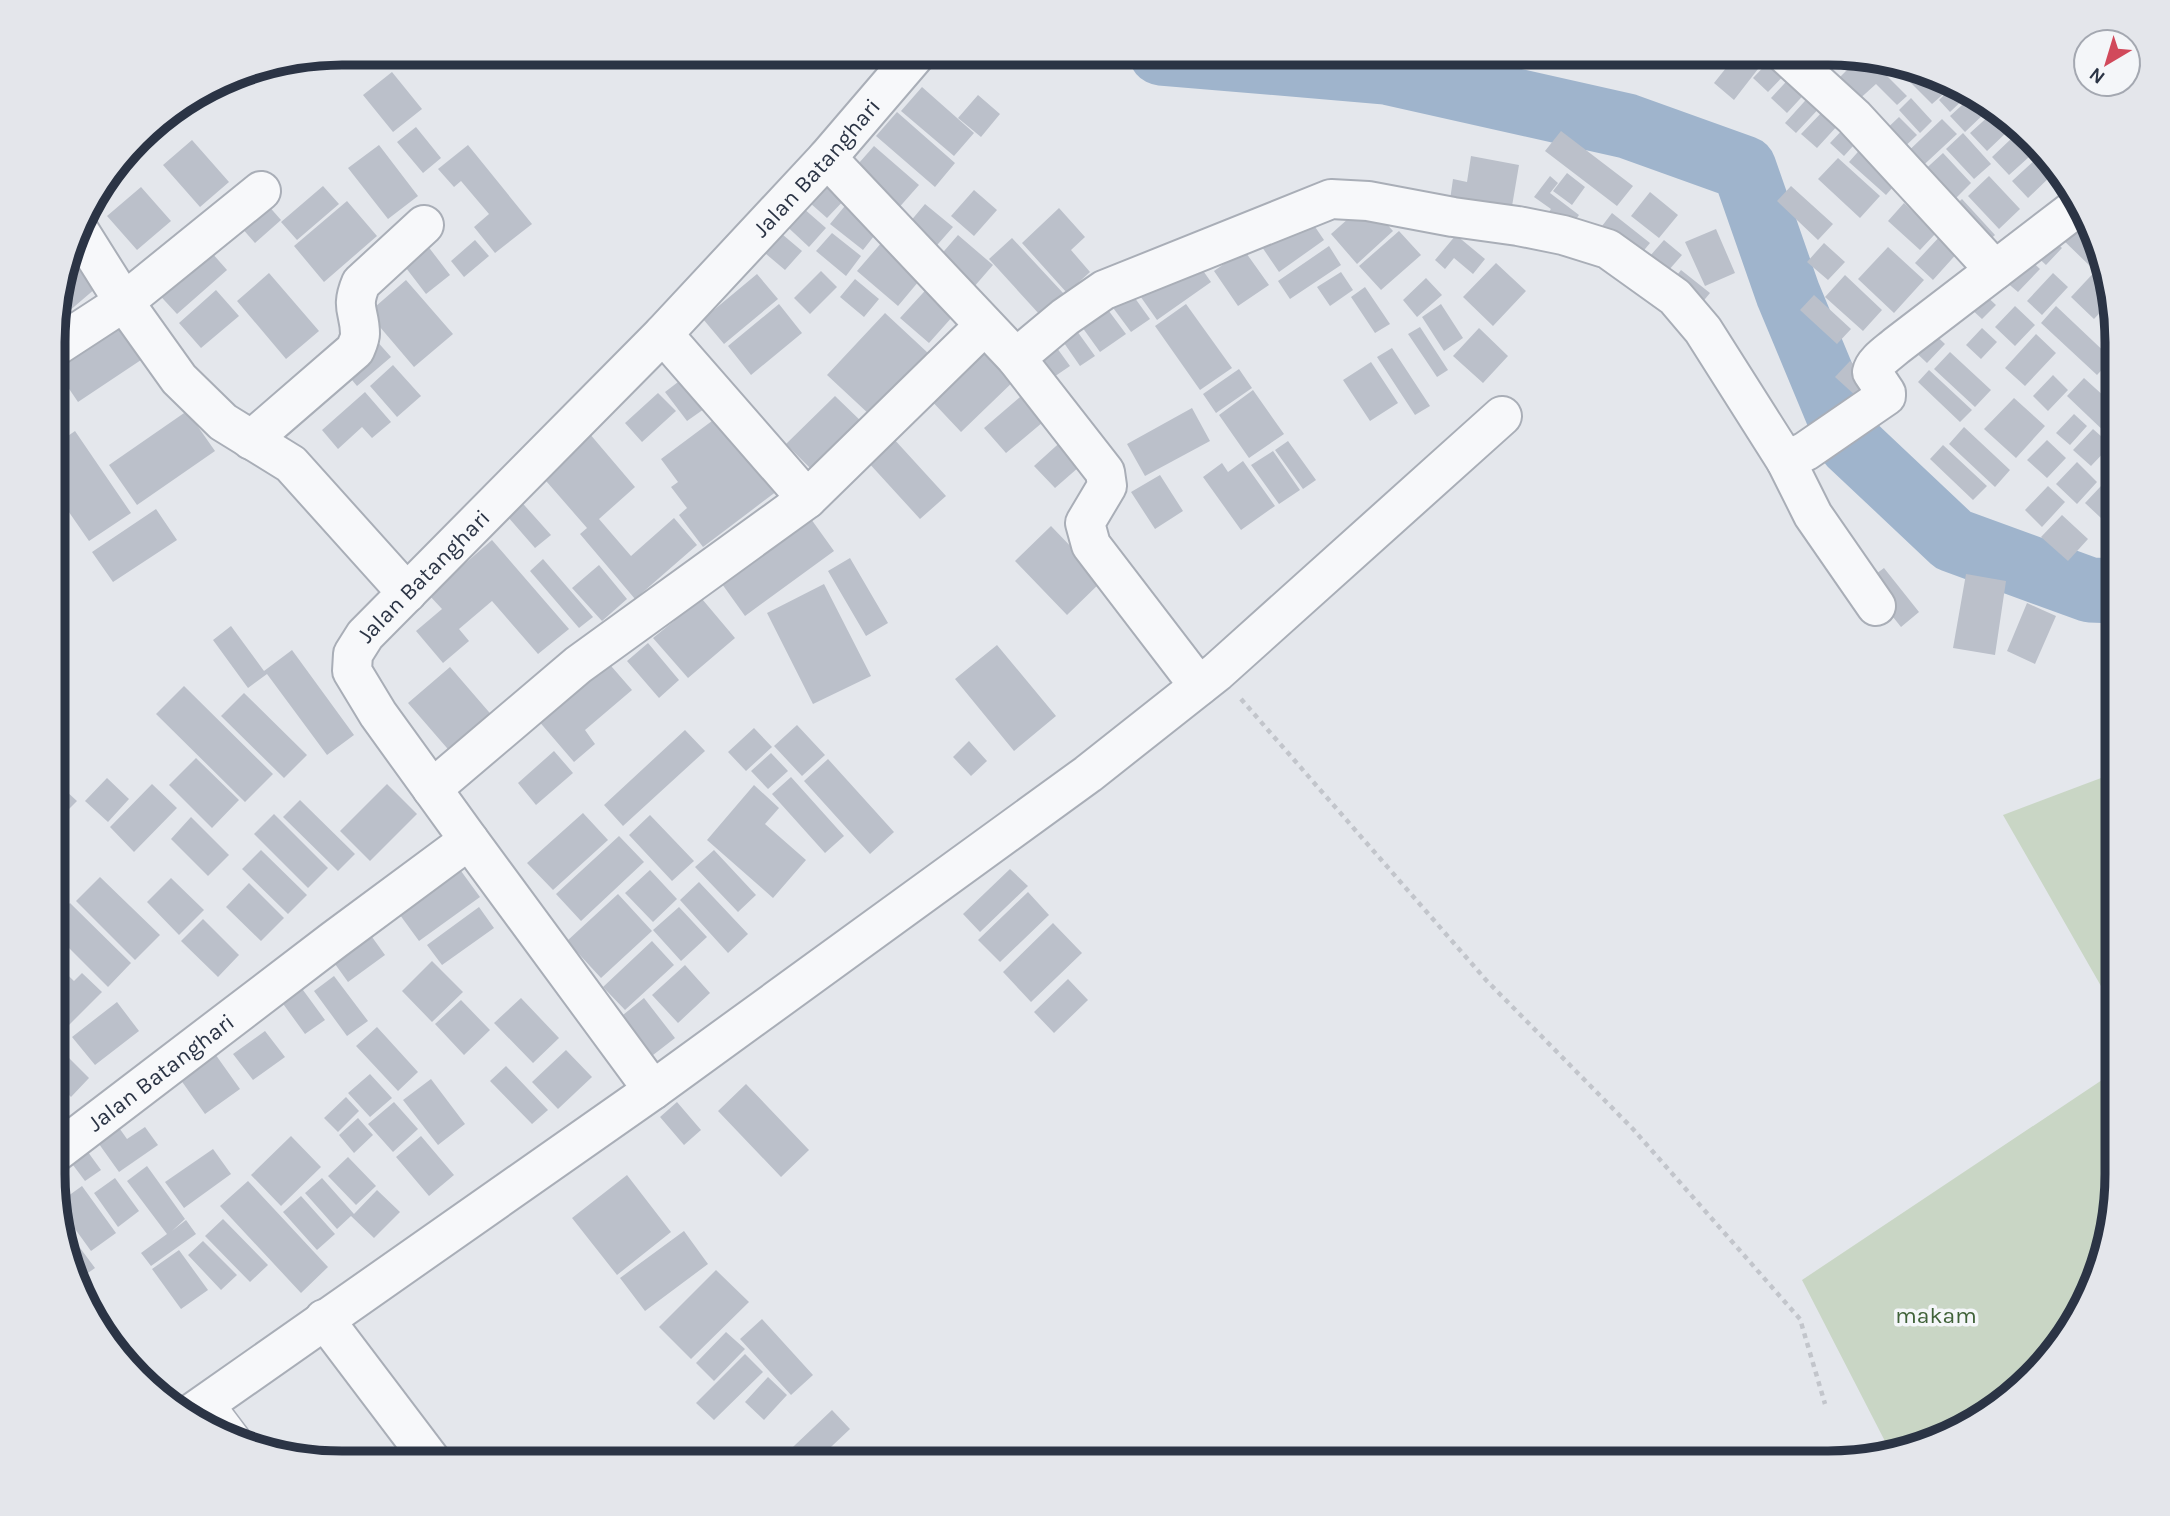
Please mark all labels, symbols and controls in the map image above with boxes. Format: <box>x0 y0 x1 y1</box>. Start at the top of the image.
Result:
north arrow <box>2072 28 2142 98</box>
text: N <box>2085 63 2109 88</box>
street label: Jalan Batanghari <box>747 93 886 243</box>
street label: Jalan Batanghari <box>350 504 495 647</box>
street label: Jalan Batanghari <box>82 1008 239 1137</box>
park label: makam <box>1895 1302 1977 1329</box>

